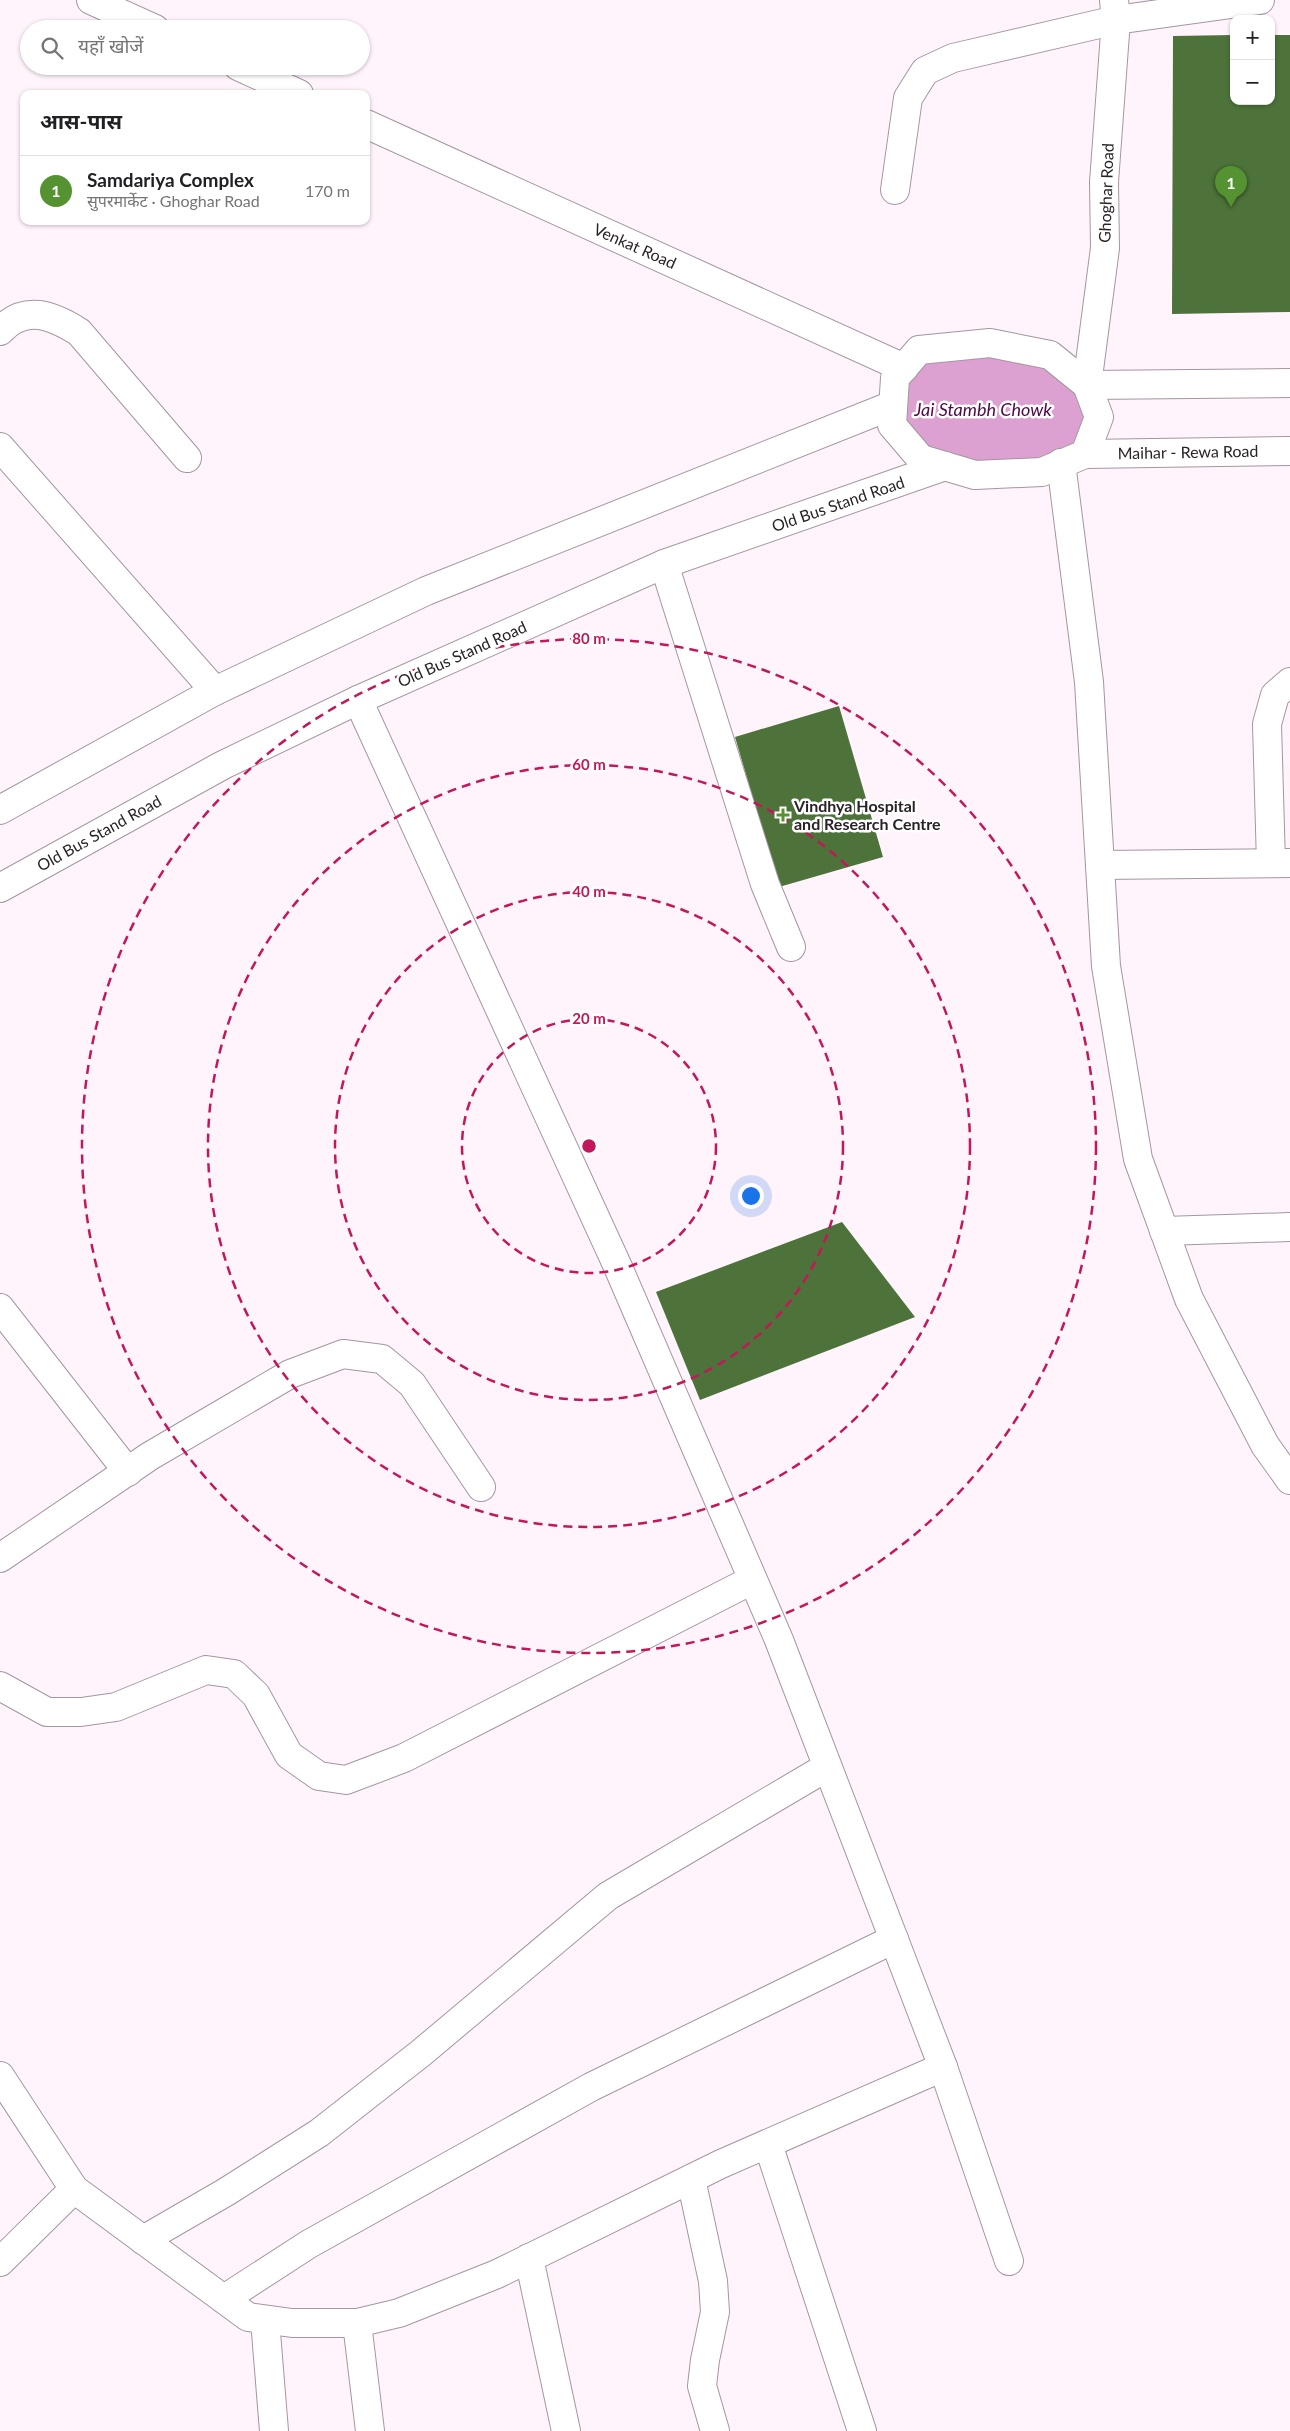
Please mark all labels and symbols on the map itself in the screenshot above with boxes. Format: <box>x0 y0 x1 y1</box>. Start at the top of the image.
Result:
street label: Ghoghar Road <box>1094 143 1117 243</box>
pin: 1 <box>1215 166 1247 207</box>
street label: Venkat Road <box>591 219 679 272</box>
water label: Jai Stambh Chowk <box>913 398 1052 420</box>
street label: Maihar - Rewa Road <box>1117 441 1259 462</box>
street label: Old Bus Stand Road <box>769 472 907 535</box>
street label: Old Bus Stand Road <box>394 617 529 691</box>
text: 80 m <box>572 629 606 647</box>
text: 60 m <box>572 755 606 773</box>
street label: Old Bus Stand Road <box>33 791 164 875</box>
place label: Vindhya Hospital and Research Centre <box>793 796 941 833</box>
marker: Vindhya Hospital and Research Centre <box>776 808 790 822</box>
text: 40 m <box>572 882 606 900</box>
text: 20 m <box>572 1009 606 1027</box>
centre of rings <box>580 1137 598 1155</box>
your location <box>738 1183 764 1209</box>

